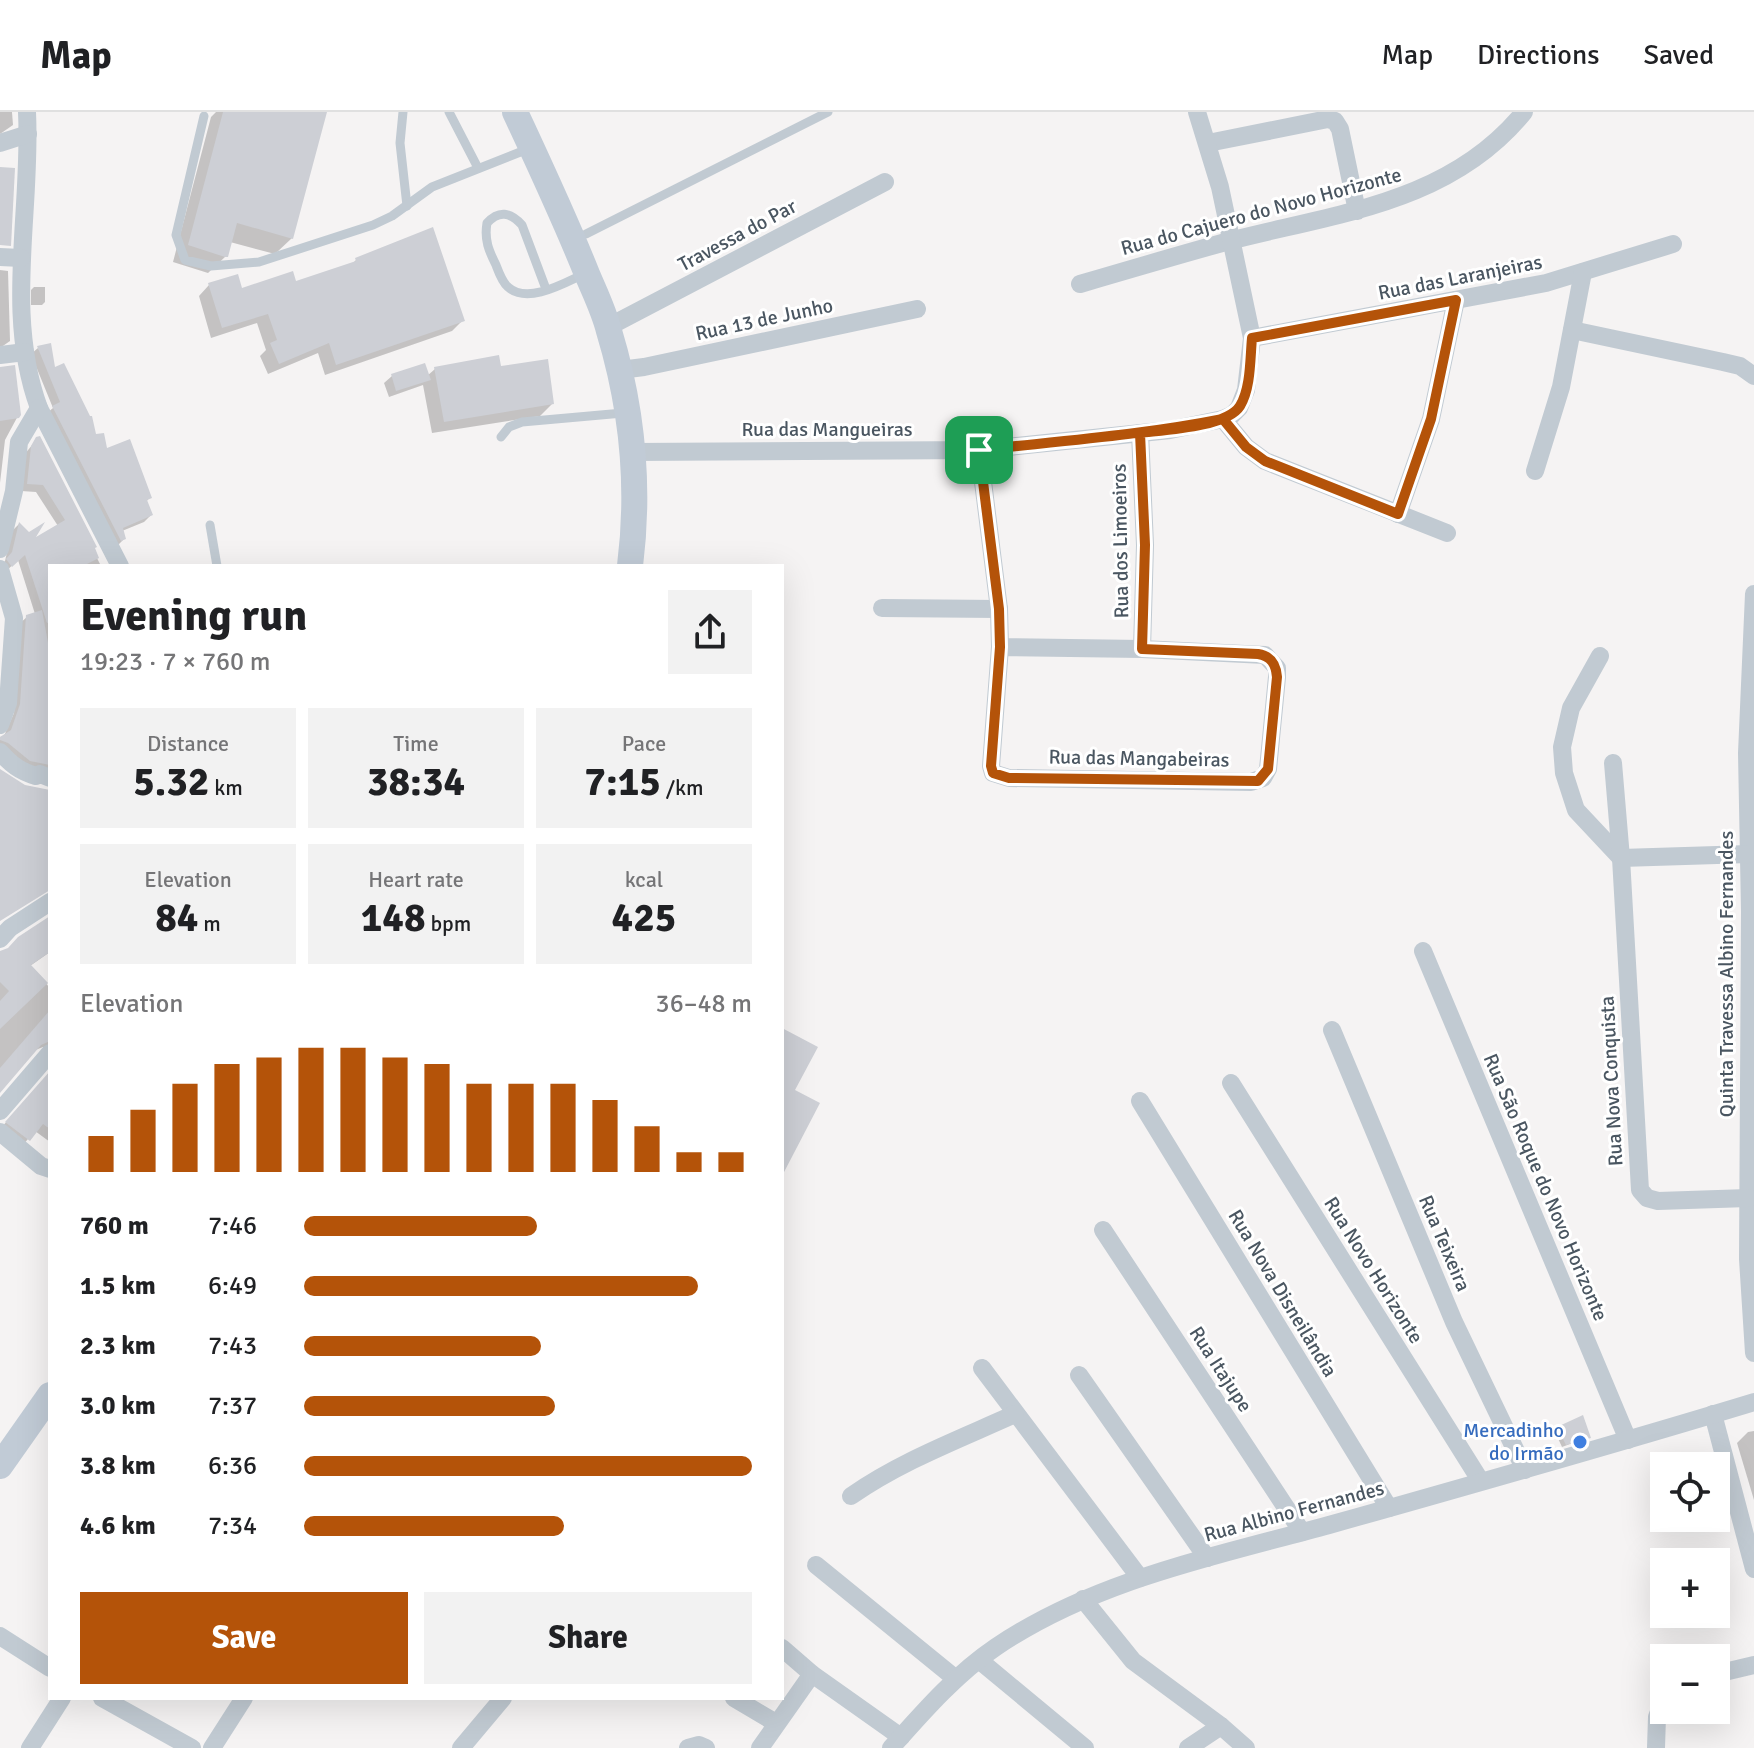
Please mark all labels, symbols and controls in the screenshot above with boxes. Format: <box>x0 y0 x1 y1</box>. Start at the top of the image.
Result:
text: Map <box>40 32 112 79</box>
text: Map <box>1381 38 1433 72</box>
text: Directions <box>1477 38 1599 72</box>
text: Saved <box>1643 38 1714 72</box>
street label: Rua do Cajuero do Novo Horizonte <box>1118 162 1404 261</box>
street label: Travessa do Par <box>674 193 801 277</box>
street label: Rua das Laranjeiras <box>1376 249 1545 306</box>
street label: Rua 13 de Junho <box>693 293 835 346</box>
pin <box>945 416 1013 484</box>
street label: Rua das Mangueiras <box>741 417 913 442</box>
icon: arrive <box>957 428 1001 472</box>
street label: Rua dos Limoeiros <box>1107 463 1134 619</box>
text: Evening run <box>80 589 307 643</box>
button: share <box>668 590 752 674</box>
text: 19:23 · 7 × 760 m <box>80 646 271 678</box>
text: Distance <box>147 730 229 757</box>
text: Time <box>393 730 439 757</box>
text: Pace <box>622 730 666 757</box>
street label: Rua das Mangabeiras <box>1048 744 1230 773</box>
text: 5.32 <box>133 757 209 807</box>
text: 38:34 <box>367 757 465 807</box>
text: 7:15 <box>584 757 661 807</box>
text: km <box>209 774 243 801</box>
text: /km <box>661 774 704 801</box>
street label: Quinta Travessa Albino Fernandes <box>1714 830 1739 1117</box>
text: Elevation <box>144 866 232 893</box>
text: Heart rate <box>368 866 464 893</box>
text: kcal <box>625 866 663 893</box>
text: 84 <box>155 893 198 943</box>
text: 148 <box>361 893 426 943</box>
text: 425 <box>612 893 676 943</box>
text: m <box>198 910 221 937</box>
text: bpm <box>426 910 471 937</box>
text: Elevation <box>80 988 184 1020</box>
text: 36–48 m <box>656 988 752 1020</box>
street label: Rua Nova Conquista <box>1595 995 1628 1167</box>
street label: Rua São Roque do Novo Horizonte <box>1478 1050 1613 1324</box>
street label: Rua Teixeira <box>1413 1191 1476 1295</box>
street label: Rua Novo Horizonte <box>1318 1192 1429 1348</box>
street label: Rua Nova Disneilândia <box>1223 1205 1342 1382</box>
text: 760 m <box>80 1210 149 1242</box>
text: 7:46 <box>208 1210 257 1242</box>
text: 1.5 km <box>80 1270 156 1302</box>
text: 6:49 <box>208 1270 257 1302</box>
street label: Rua Itajupe <box>1184 1322 1258 1417</box>
text: 2.3 km <box>80 1330 156 1362</box>
text: 7:43 <box>208 1330 257 1362</box>
text: 3.0 km <box>80 1390 156 1422</box>
text: 7:37 <box>208 1390 257 1422</box>
place label: Mercadinho do Irmão <box>1463 1418 1564 1466</box>
marker: Mercadinho do Irmão <box>1571 1433 1589 1451</box>
text: 3.8 km <box>80 1450 156 1482</box>
text: 6:36 <box>208 1450 257 1482</box>
map controls <box>1650 1452 1730 1724</box>
button: locate <box>1650 1452 1730 1532</box>
street label: Rua Albino Fernandes <box>1201 1475 1387 1548</box>
text: 4.6 km <box>80 1510 156 1542</box>
text: 7:34 <box>208 1510 257 1542</box>
button: + <box>1650 1548 1730 1628</box>
button: Save <box>80 1592 408 1684</box>
button: Share <box>424 1592 752 1684</box>
button: − <box>1650 1644 1730 1724</box>

